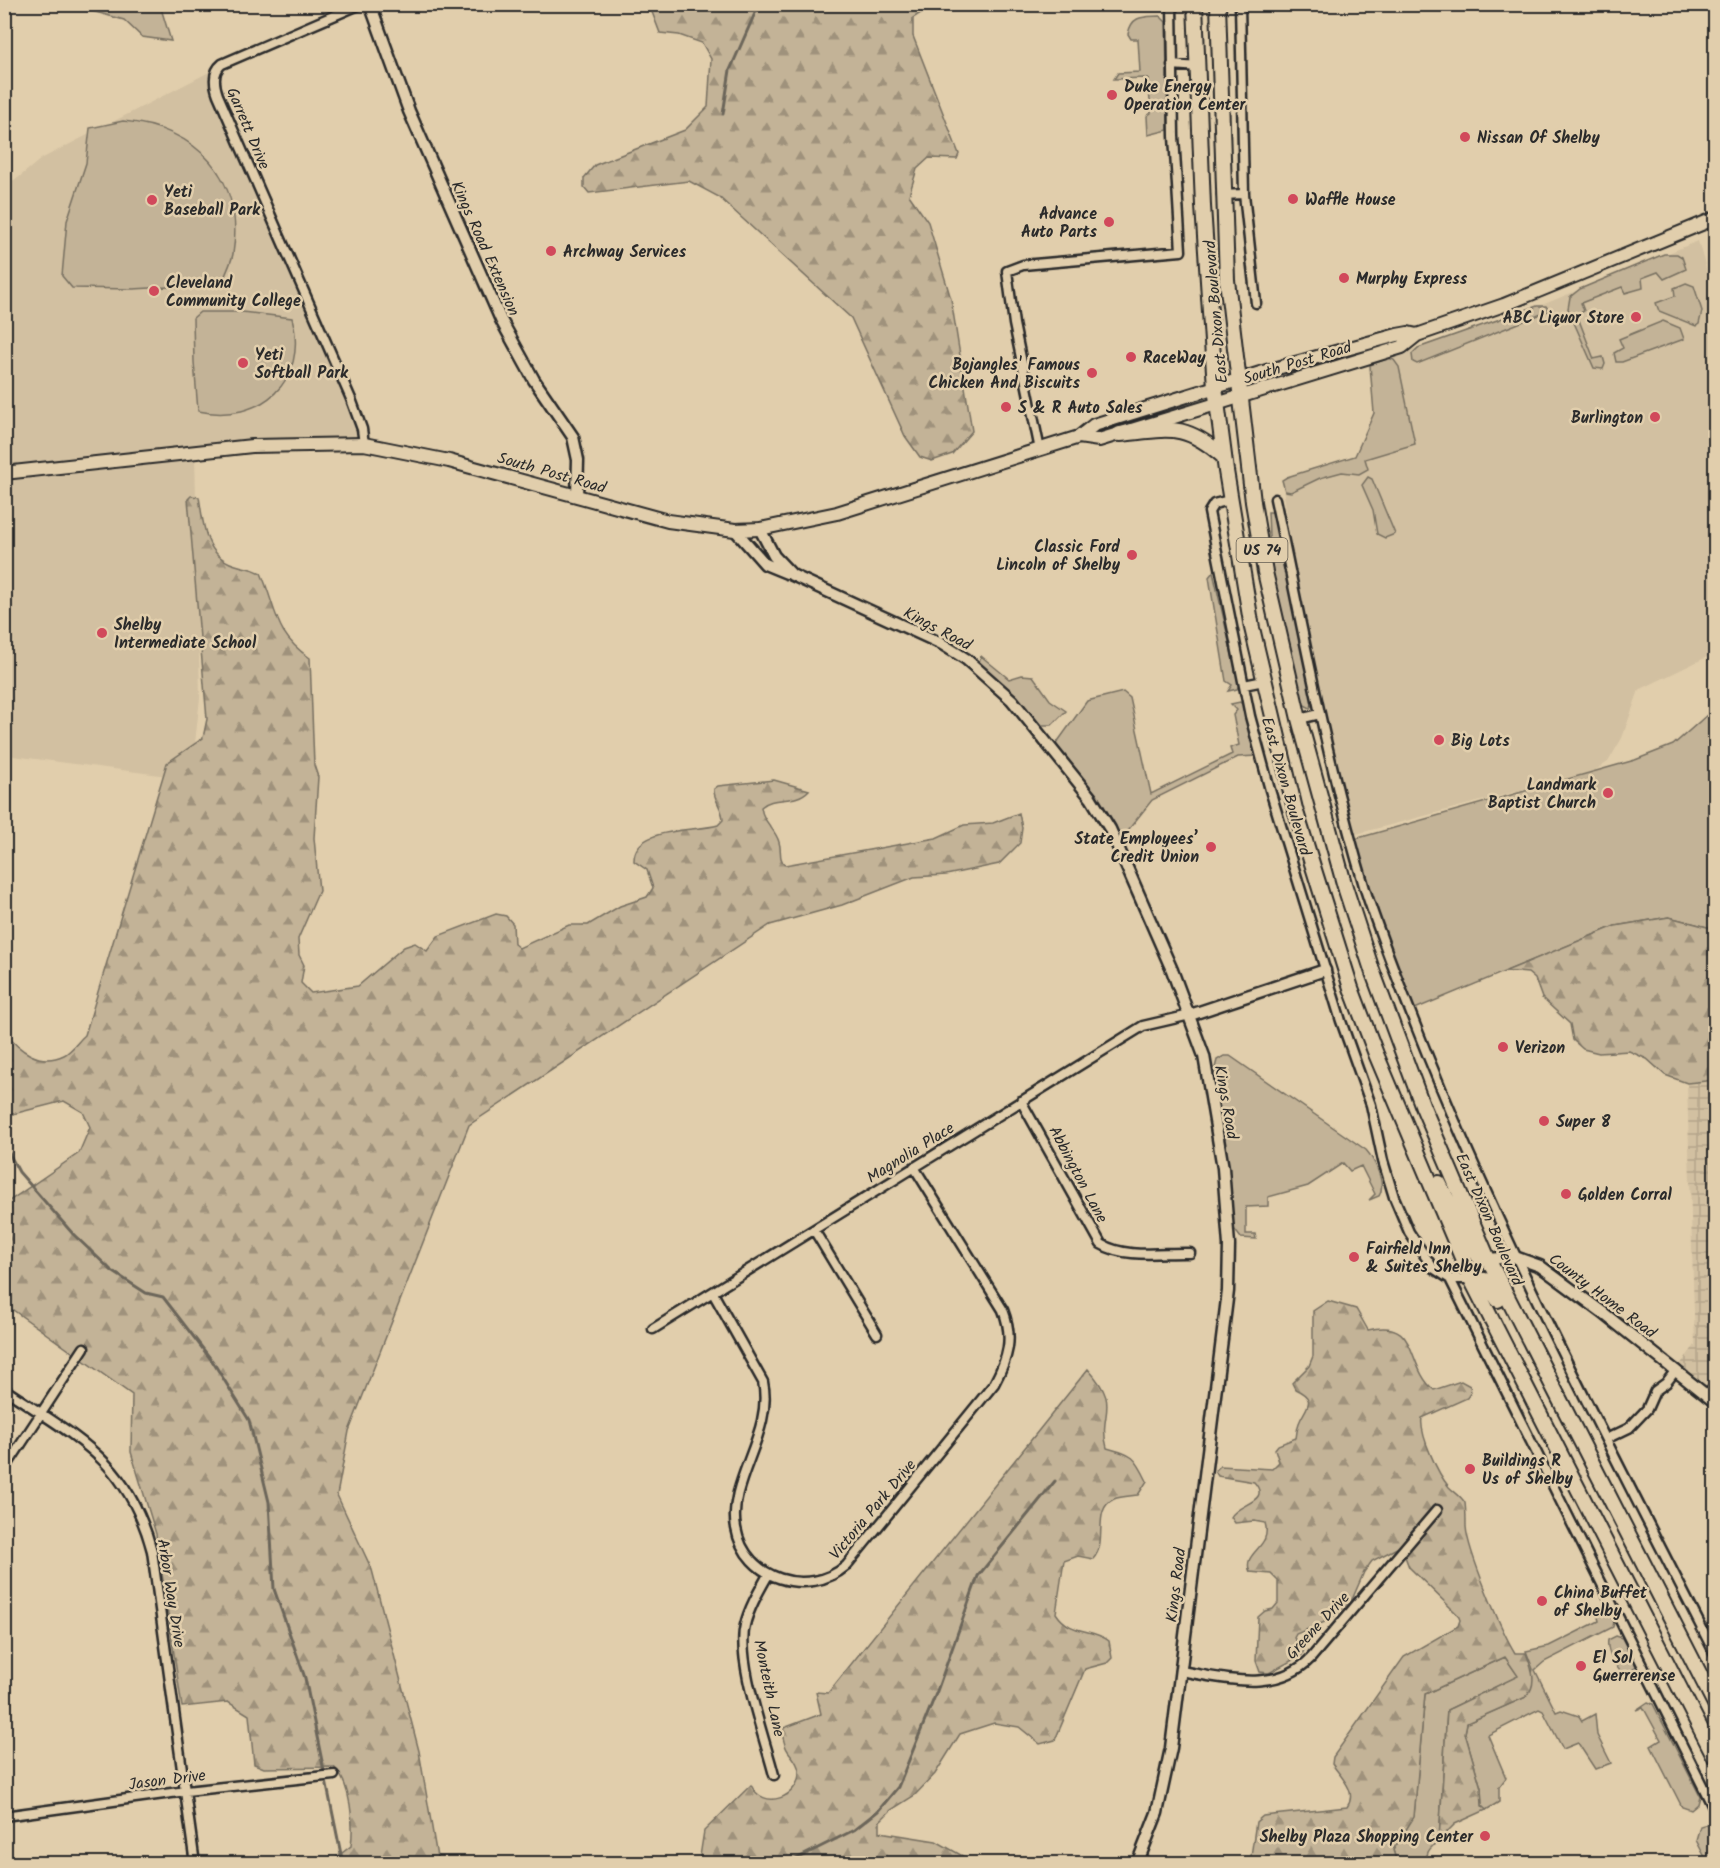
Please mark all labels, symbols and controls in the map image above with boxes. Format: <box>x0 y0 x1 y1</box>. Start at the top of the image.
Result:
place label: Duke Energy Operation Center <box>1124 75 1247 118</box>
street label: Garrett Drive <box>219 84 276 174</box>
marker: Duke Energy Operation Center <box>1105 88 1119 102</box>
place label: Nissan Of Shelby <box>1477 126 1600 151</box>
marker: Nissan Of Shelby <box>1458 130 1472 144</box>
street label: Kings Road Extension <box>444 177 526 320</box>
place label: Yeti Baseball Park <box>164 180 261 223</box>
place label: Waffle House <box>1305 188 1396 213</box>
marker: Waffle House <box>1286 192 1300 206</box>
marker: Yeti Baseball Park <box>145 193 159 207</box>
place label: Advance Auto Parts <box>1021 202 1098 245</box>
marker: Advance Auto Parts <box>1102 215 1116 229</box>
street label: East Dixon Boulevard <box>1198 238 1235 384</box>
place label: Archway Services <box>563 240 687 265</box>
marker: Archway Services <box>544 244 558 258</box>
place label: Murphy Express <box>1356 267 1468 292</box>
place label: Cleveland Community College <box>166 271 301 314</box>
marker: Murphy Express <box>1337 271 1351 285</box>
marker: Cleveland Community College <box>147 284 161 298</box>
place label: ABC Liquor Store <box>1503 306 1624 331</box>
marker: ABC Liquor Store <box>1629 310 1643 324</box>
street label: South Post Road <box>1240 335 1356 392</box>
place label: Yeti Softball Park <box>255 343 349 386</box>
place label: RaceWay <box>1143 346 1206 371</box>
marker: RaceWay <box>1124 350 1138 364</box>
place label: Bojangles' Famous Chicken And Biscuits <box>929 353 1081 396</box>
marker: Yeti Softball Park <box>236 356 250 370</box>
marker: Bojangles' Famous Chicken And Biscuits <box>1085 366 1099 380</box>
place label: S & R Auto Sales <box>1018 396 1143 421</box>
marker: S & R Auto Sales <box>999 400 1013 414</box>
place label: Burlington <box>1571 406 1643 431</box>
marker: Burlington <box>1648 410 1662 424</box>
street label: South Post Road <box>494 446 610 501</box>
place label: Classic Ford Lincoln of Shelby <box>996 535 1121 578</box>
road number: US 74 <box>1236 538 1288 562</box>
marker: Classic Ford Lincoln of Shelby <box>1125 548 1139 562</box>
street label: Kings Road <box>898 601 977 658</box>
place label: Shelby Intermediate School <box>114 613 257 656</box>
marker: Shelby Intermediate School <box>95 626 109 640</box>
street label: East Dixon Boulevard <box>1254 714 1318 860</box>
place label: Big Lots <box>1451 729 1510 754</box>
marker: Big Lots <box>1432 733 1446 747</box>
place label: Landmark Baptist Church <box>1488 773 1597 816</box>
marker: Landmark Baptist Church <box>1601 786 1615 800</box>
place label: State Employees’ Credit Union <box>1074 827 1199 870</box>
marker: State Employees’ Credit Union <box>1204 840 1218 854</box>
place label: Verizon <box>1515 1036 1565 1061</box>
marker: Verizon <box>1496 1040 1510 1054</box>
street label: Kings Road <box>1207 1063 1244 1142</box>
place label: Super 8 <box>1556 1110 1611 1135</box>
marker: Super 8 <box>1537 1114 1551 1128</box>
street label: Magnolia Place <box>862 1116 960 1190</box>
street label: Abbington Lane <box>1042 1122 1114 1228</box>
street label: East Dixon Boulevard <box>1448 1149 1530 1291</box>
place label: Golden Corral <box>1578 1183 1672 1208</box>
marker: Golden Corral <box>1559 1187 1573 1201</box>
place label: Fairfield Inn & Suites Shelby <box>1366 1237 1482 1280</box>
street label: County Home Road <box>1543 1247 1662 1346</box>
marker: Fairfield Inn & Suites Shelby <box>1347 1250 1361 1264</box>
place label: Buildings R Us of Shelby <box>1482 1449 1574 1492</box>
street label: Victoria Park Drive <box>823 1454 923 1566</box>
marker: Buildings R Us of Shelby <box>1463 1462 1477 1476</box>
street label: Arbor Way Drive <box>150 1537 191 1649</box>
street label: Kings Road <box>1160 1546 1194 1624</box>
place label: China Buffet of Shelby <box>1554 1581 1648 1624</box>
street label: Greene Drive <box>1280 1586 1356 1666</box>
marker: China Buffet of Shelby <box>1535 1594 1549 1608</box>
street label: Monteith Lane <box>746 1637 791 1739</box>
place label: El Sol Guerrerense <box>1593 1646 1675 1689</box>
marker: El Sol Guerrerense <box>1574 1659 1588 1673</box>
street label: Jason Drive <box>127 1763 207 1798</box>
place label: Shelby Plaza Shopping Center <box>1260 1825 1474 1850</box>
marker: Shelby Plaza Shopping Center <box>1478 1829 1492 1843</box>

